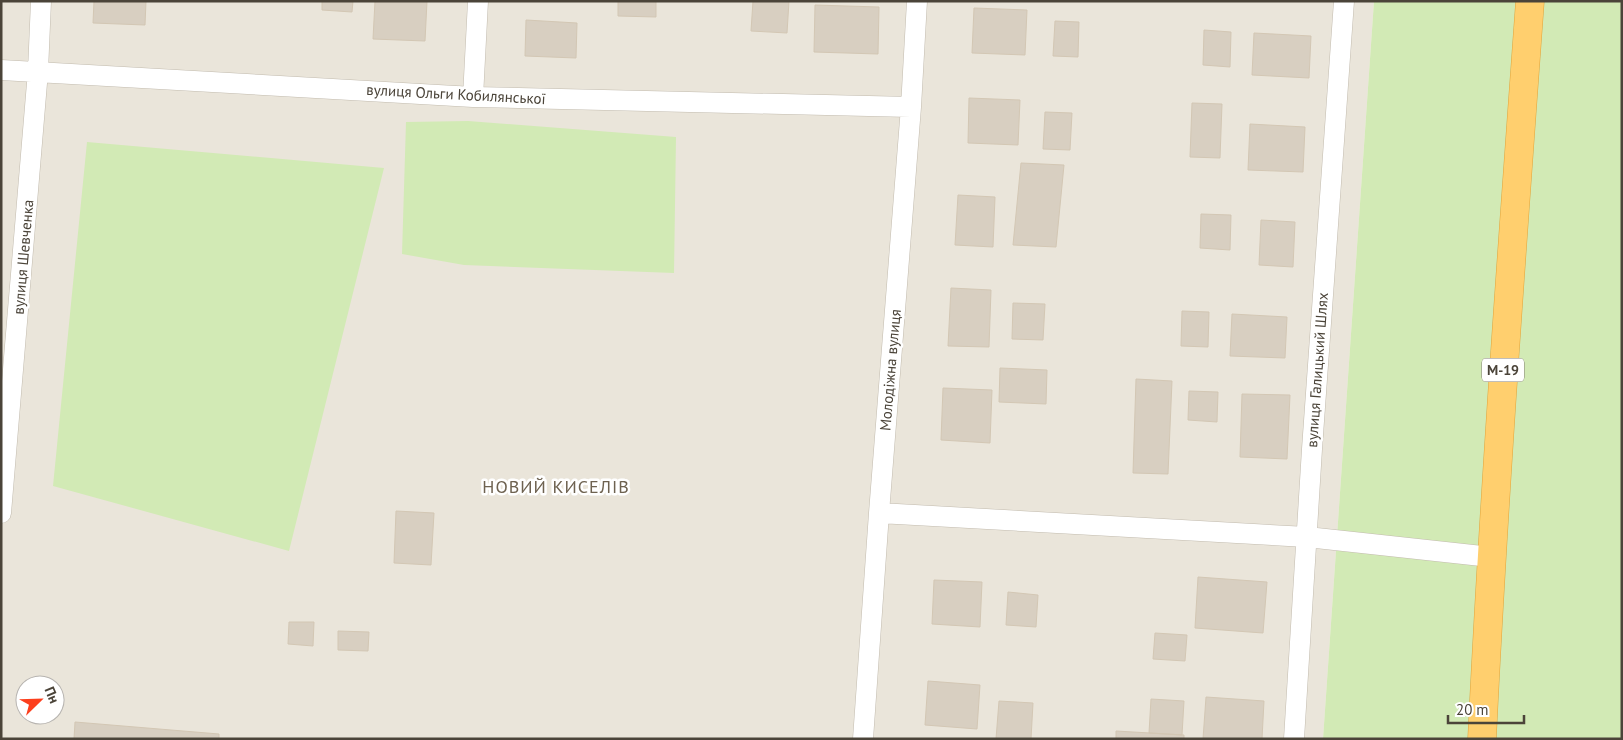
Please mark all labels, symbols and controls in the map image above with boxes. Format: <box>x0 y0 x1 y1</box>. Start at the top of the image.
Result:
street label: вулиця Ольги Кобилянської <box>366 80 546 108</box>
street label: вулиця Шевченка <box>9 199 37 315</box>
street label: вулиця Галицький Шлях <box>1302 291 1332 448</box>
street label: Молодіжна вулиця <box>875 308 905 432</box>
road number: М-19 <box>1482 358 1524 382</box>
district label: НОВИЙ КИСЕЛІВ <box>482 475 630 498</box>
north arrow <box>15 675 65 725</box>
text: Пн <box>40 684 63 706</box>
scale bar <box>1448 692 1524 724</box>
text: 20 m <box>1456 700 1489 719</box>

